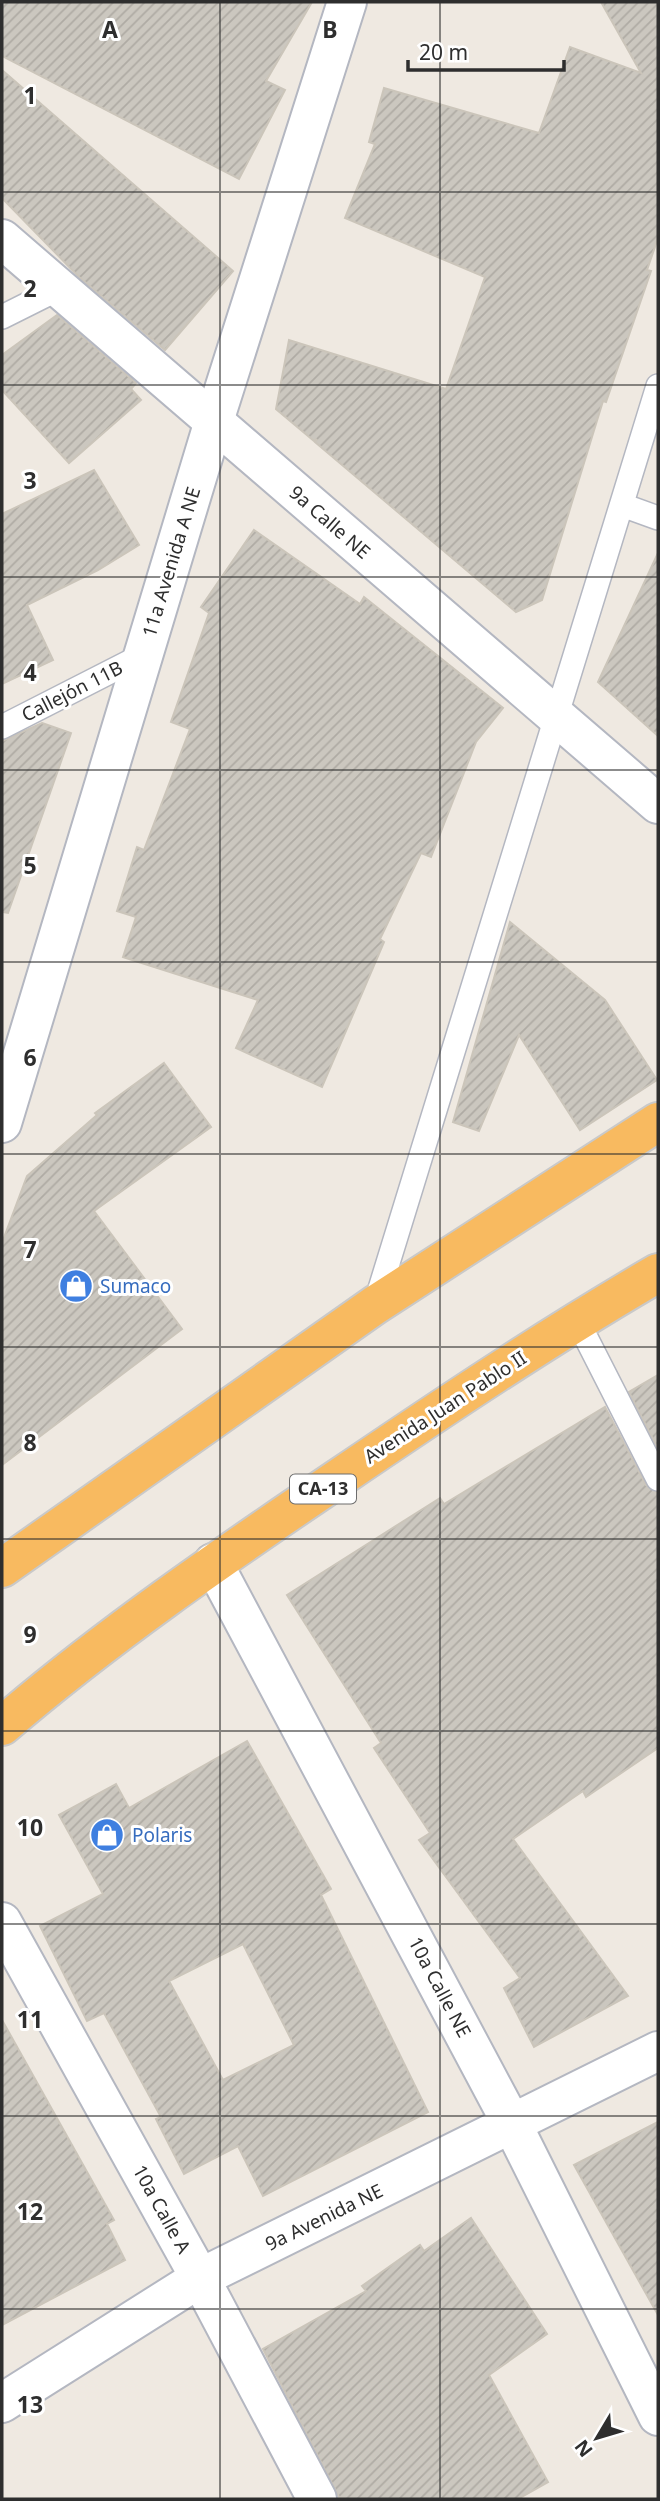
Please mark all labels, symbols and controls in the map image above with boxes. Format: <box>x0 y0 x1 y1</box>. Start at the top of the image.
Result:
text: A <box>102 13 118 45</box>
text: B <box>322 13 338 45</box>
scale bar <box>408 28 564 72</box>
text: 20 m <box>419 38 468 66</box>
text: 1 <box>23 79 37 111</box>
text: 2 <box>23 272 37 304</box>
text: 3 <box>23 464 37 496</box>
street label: 9a Calle NE <box>284 480 376 564</box>
street label: 11a Avenida A NE <box>136 484 206 640</box>
street label: Callejón 11B <box>17 654 127 728</box>
text: 4 <box>23 656 37 688</box>
text: 5 <box>23 849 37 881</box>
text: 6 <box>23 1041 37 1073</box>
text: 7 <box>23 1233 37 1265</box>
shop icon: Sumaco <box>57 1267 95 1305</box>
place label: Sumaco <box>100 1273 171 1299</box>
street label: Avenida Juan Pablo II <box>359 1345 531 1469</box>
text: 8 <box>23 1426 37 1458</box>
road number: CA-13 <box>290 1474 356 1504</box>
text: 9 <box>23 1618 37 1650</box>
text: 10 <box>17 1811 43 1843</box>
shop icon: Polaris <box>88 1816 126 1854</box>
place label: Polaris <box>132 1822 192 1848</box>
street label: 10a Calle NE <box>403 1932 477 2042</box>
text: 11 <box>17 2003 43 2035</box>
street label: 10a Calle A <box>127 2160 197 2259</box>
street label: 9a Avenida NE <box>261 2177 387 2257</box>
text: 12 <box>17 2195 43 2227</box>
text: 13 <box>17 2388 43 2420</box>
north arrow <box>562 2403 632 2473</box>
text: N <box>569 2434 599 2463</box>

